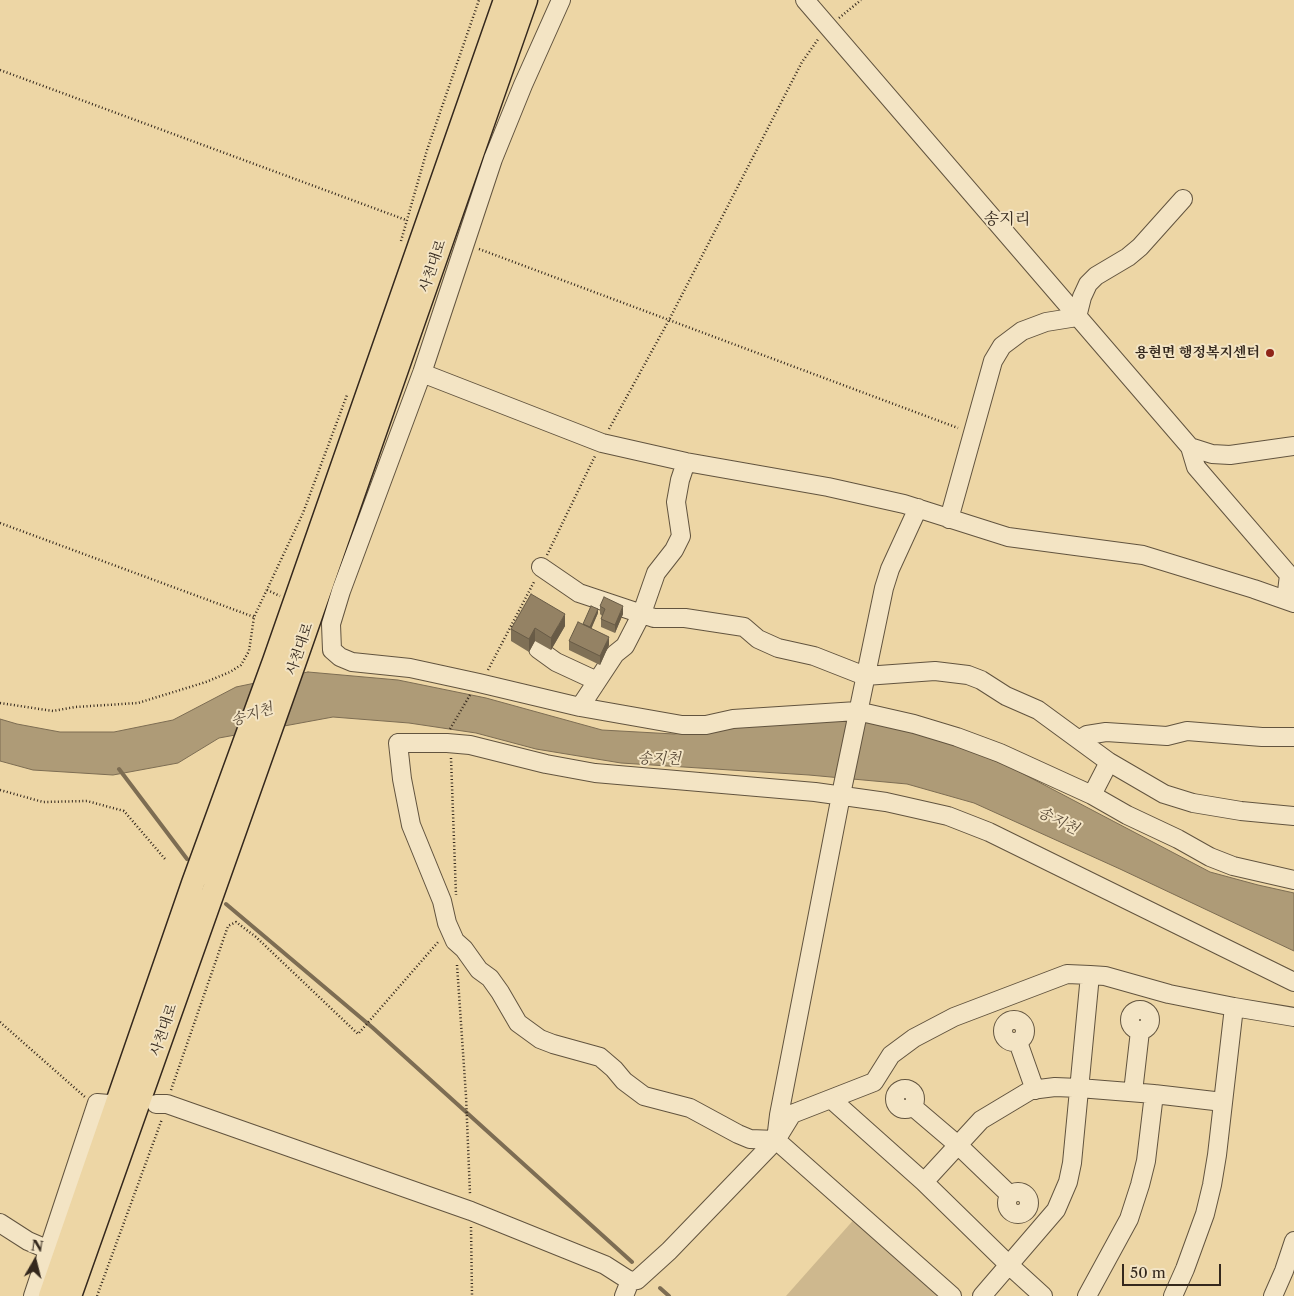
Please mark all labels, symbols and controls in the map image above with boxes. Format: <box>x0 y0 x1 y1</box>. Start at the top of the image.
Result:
district label: 송지리 <box>984 209 1030 229</box>
street label: 사천대로 <box>416 238 450 294</box>
place label: 용현면 행정복지센터 <box>1135 345 1260 361</box>
marker: 용현면 행정복지센터 <box>1264 347 1276 359</box>
street label: 사천대로 <box>283 621 317 677</box>
water label: 송지천 <box>229 700 275 730</box>
water label: 송지천 <box>637 750 681 768</box>
water label: 송지천 <box>1035 803 1081 839</box>
street label: 사천대로 <box>147 1002 181 1058</box>
north arrow <box>10 1236 60 1286</box>
text: N <box>30 1236 44 1256</box>
scale bar <box>1124 1254 1223 1286</box>
text: 50 m <box>1130 1263 1166 1282</box>

